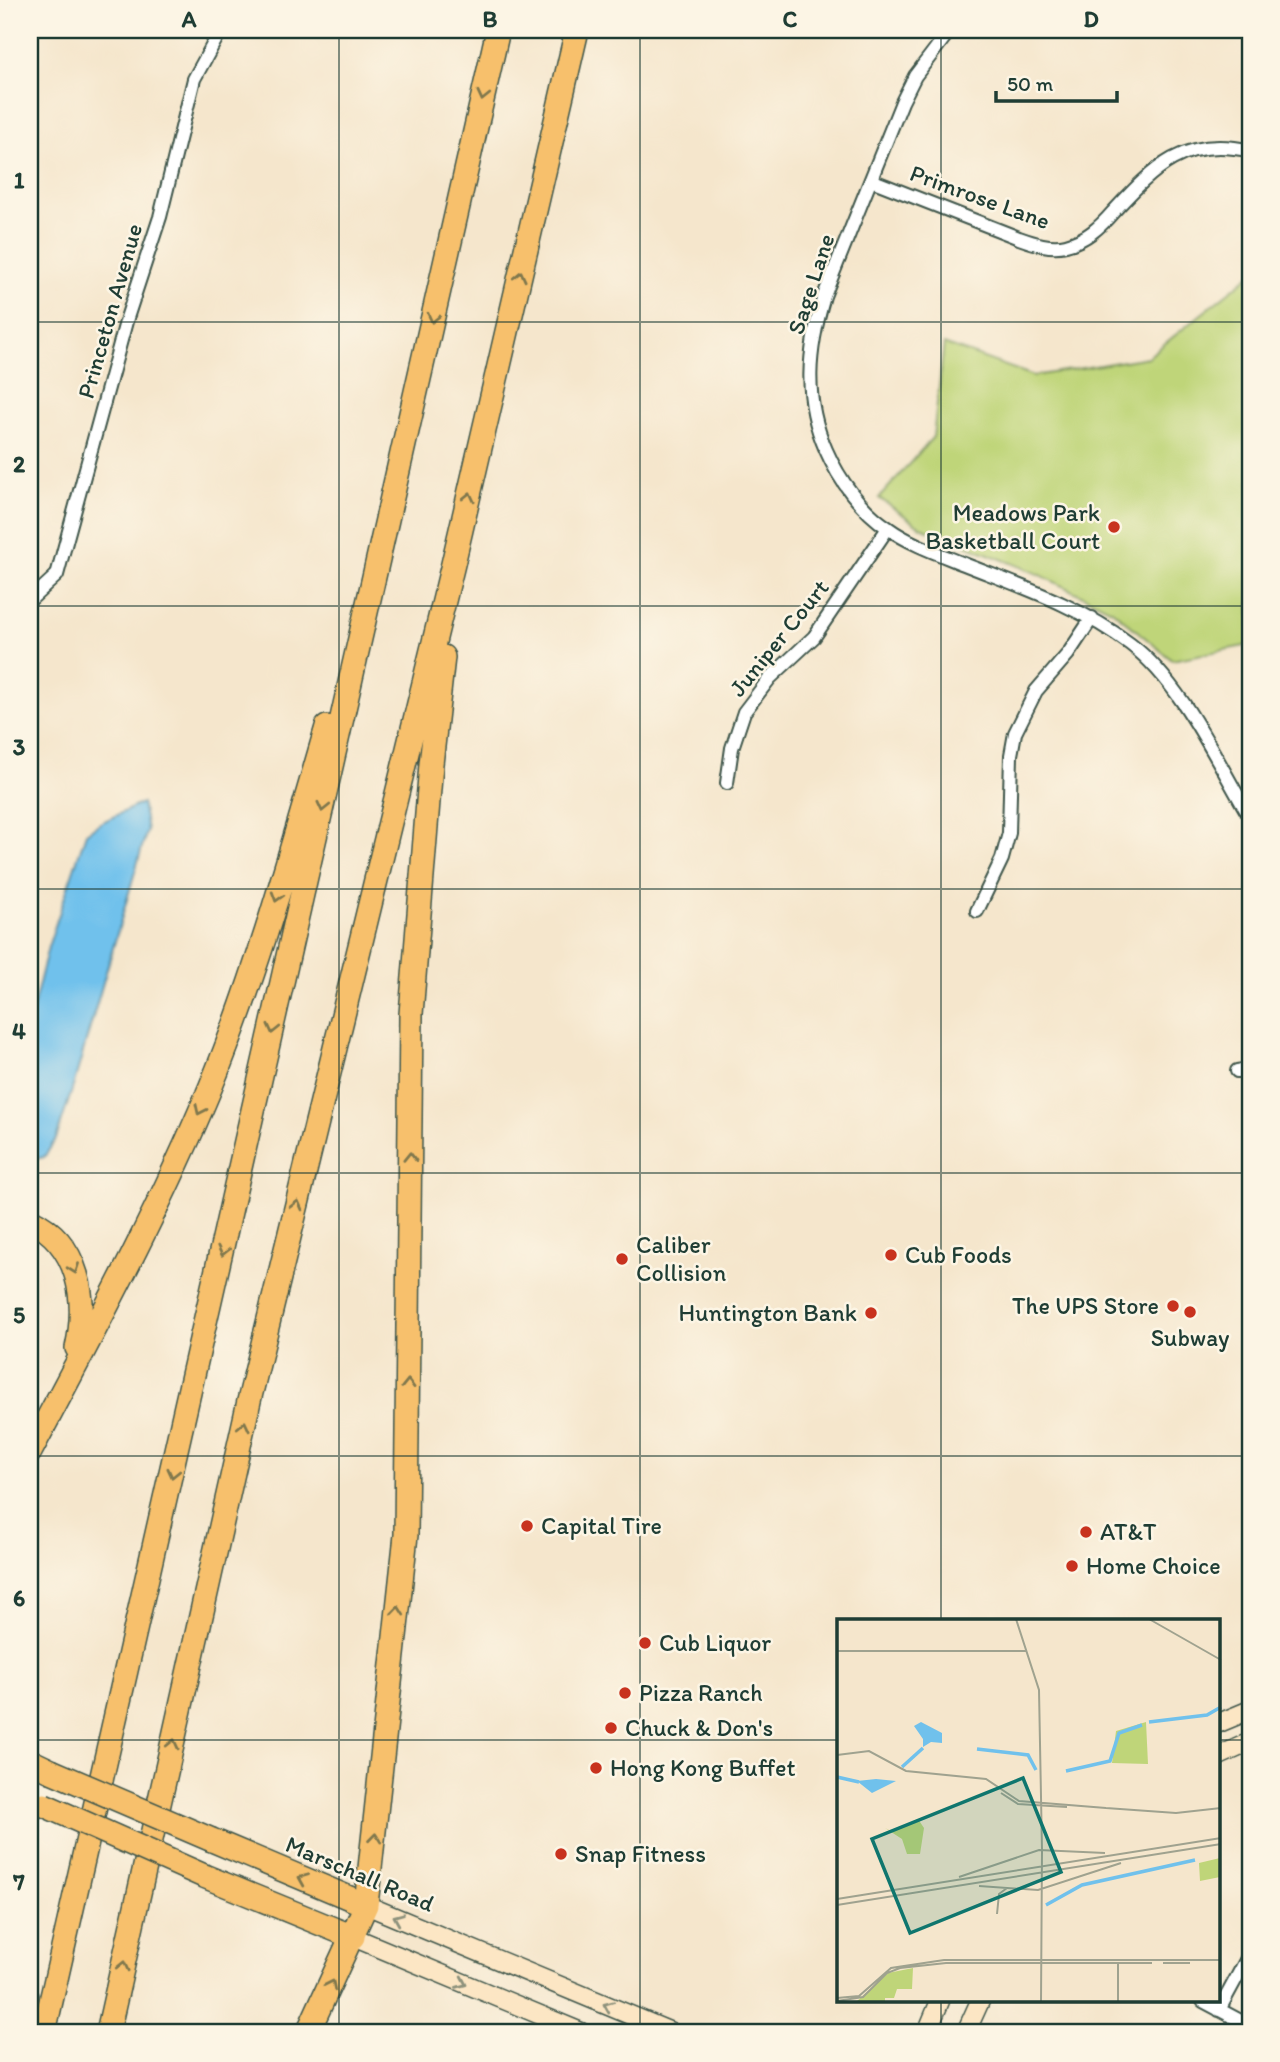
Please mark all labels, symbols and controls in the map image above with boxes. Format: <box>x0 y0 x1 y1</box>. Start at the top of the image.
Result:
text: A <box>181 5 197 33</box>
text: B <box>483 5 498 33</box>
text: C <box>783 5 798 33</box>
text: D <box>1083 5 1099 33</box>
scale bar <box>996 60 1117 104</box>
text: 50 m <box>1007 71 1054 96</box>
one-way arrow <box>477 90 491 102</box>
street label: Primrose Lane <box>906 158 1054 235</box>
text: 1 <box>14 166 25 194</box>
street label: Princeton Avenue <box>71 220 148 402</box>
street label: Sage Lane <box>781 230 840 338</box>
one-way arrow <box>512 270 526 282</box>
one-way arrow <box>427 312 441 324</box>
text: 2 <box>13 450 26 478</box>
one-way arrow <box>460 491 475 503</box>
place label: Meadows Park Basketball Court <box>925 498 1100 555</box>
marker: Meadows Park Basketball Court <box>1106 519 1122 535</box>
street label: Juniper Court <box>723 573 835 702</box>
text: 3 <box>13 733 26 761</box>
one-way arrow <box>317 801 331 813</box>
one-way arrow <box>271 891 286 903</box>
text: 4 <box>12 1017 26 1045</box>
one-way arrow <box>267 1023 281 1035</box>
one-way arrow <box>194 1103 208 1116</box>
one-way arrow <box>402 1151 418 1161</box>
one-way arrow <box>289 1199 303 1211</box>
place label: Caliber Collision <box>636 1230 727 1287</box>
place label: Cub Foods <box>905 1240 1012 1269</box>
one-way arrow <box>217 1245 231 1257</box>
marker: Cub Foods <box>883 1247 899 1263</box>
marker: Caliber Collision <box>614 1251 630 1267</box>
one-way arrow <box>65 1262 79 1274</box>
place label: The UPS Store <box>1012 1291 1159 1320</box>
place label: Huntington Bank <box>679 1298 857 1327</box>
marker: The UPS Store <box>1165 1298 1181 1314</box>
text: 5 <box>13 1301 25 1329</box>
marker: Subway <box>1182 1304 1198 1320</box>
marker: Huntington Bank <box>863 1305 879 1321</box>
place label: Subway <box>1151 1323 1230 1352</box>
one-way arrow <box>400 1378 415 1389</box>
one-way arrow <box>235 1420 250 1432</box>
one-way arrow <box>167 1467 181 1479</box>
place label: Capital Tire <box>541 1511 662 1540</box>
place label: AT&T <box>1100 1517 1157 1546</box>
marker: Capital Tire <box>519 1518 535 1534</box>
marker: AT&T <box>1078 1524 1094 1540</box>
place label: Home Choice <box>1086 1551 1221 1580</box>
marker: Home Choice <box>1064 1558 1080 1574</box>
text: 6 <box>13 1584 25 1612</box>
one-way arrow <box>390 1605 405 1616</box>
inset map <box>837 1619 1220 2002</box>
place label: Cub Liquor <box>659 1628 772 1657</box>
marker: Cub Liquor <box>637 1635 653 1651</box>
place label: Pizza Ranch <box>639 1678 763 1707</box>
marker: Pizza Ranch <box>617 1685 633 1701</box>
place label: Chuck & Don's <box>625 1713 773 1742</box>
marker: Chuck & Don's <box>603 1720 619 1736</box>
one-way arrow <box>165 1738 179 1750</box>
place label: Hong Kong Buffet <box>610 1753 796 1782</box>
marker: Hong Kong Buffet <box>588 1760 604 1776</box>
street label: Marschall Road <box>281 1829 439 1918</box>
one-way arrow <box>367 1832 382 1843</box>
place label: Snap Fitness <box>575 1839 706 1868</box>
marker: Snap Fitness <box>553 1846 569 1862</box>
text: 7 <box>12 1868 25 1896</box>
one-way arrow <box>298 1873 310 1887</box>
one-way arrow <box>392 1913 404 1927</box>
one-way arrow <box>115 1960 129 1972</box>
one-way arrow <box>455 1974 467 1988</box>
one-way arrow <box>323 1980 337 1992</box>
one-way arrow <box>602 2000 615 2014</box>

